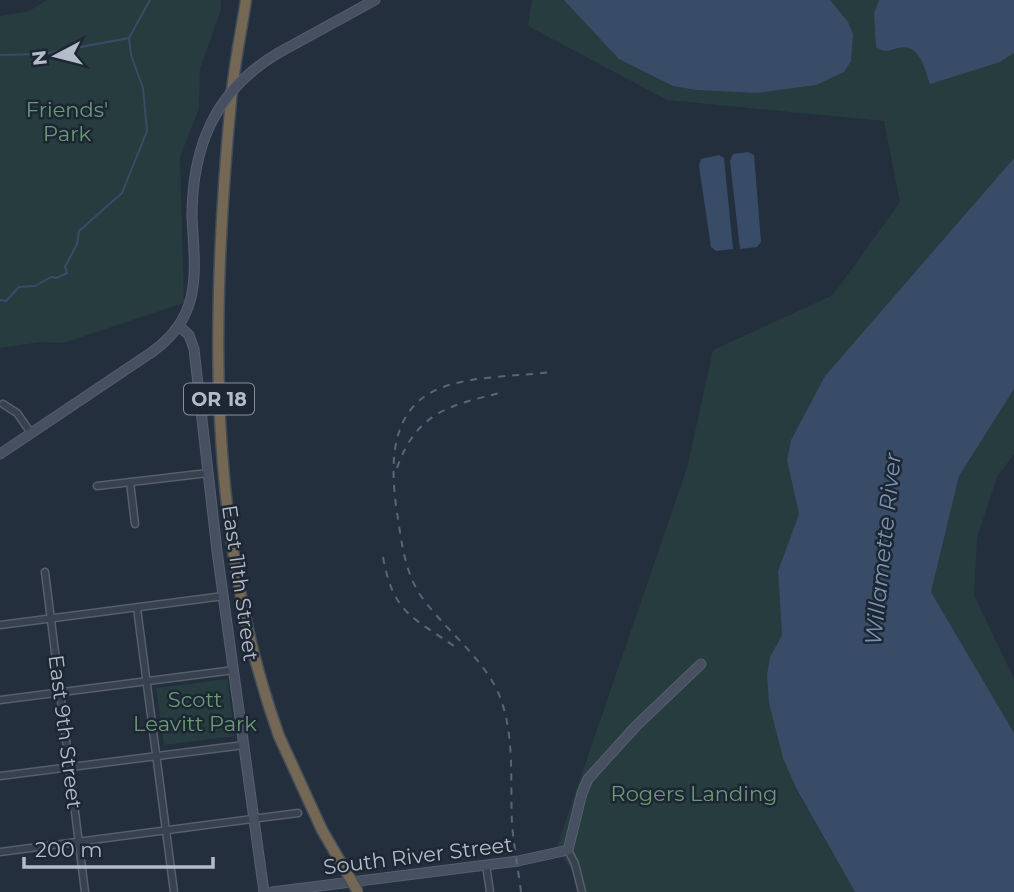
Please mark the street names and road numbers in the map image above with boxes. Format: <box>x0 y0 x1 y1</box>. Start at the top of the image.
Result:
road number: OR 18 <box>184 384 254 414</box>
street label: East 11th Street <box>217 503 264 663</box>
street label: East 9th Street <box>44 653 87 811</box>
street label: South River Street <box>322 831 514 880</box>

